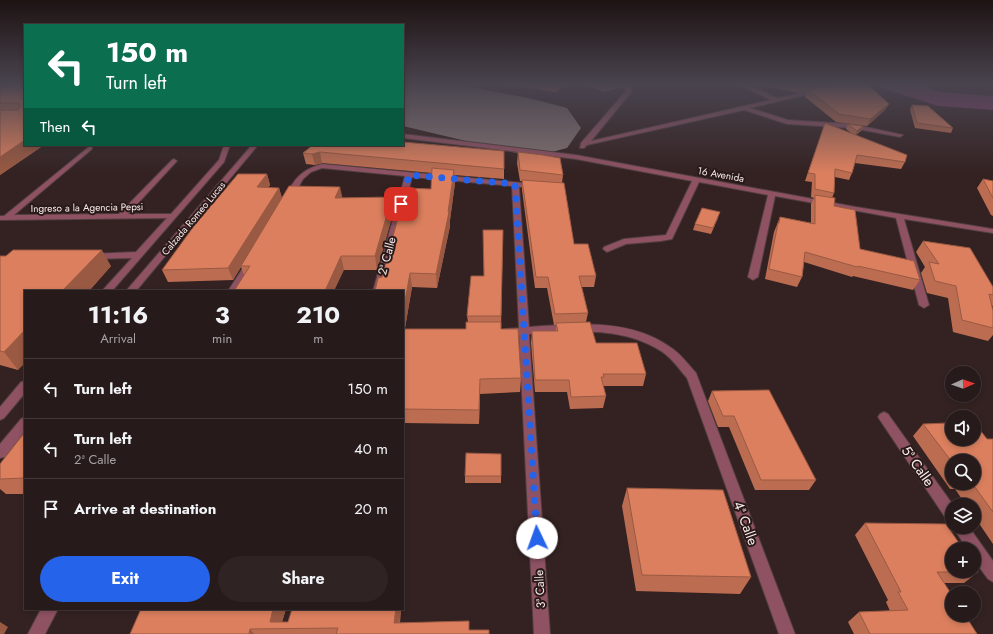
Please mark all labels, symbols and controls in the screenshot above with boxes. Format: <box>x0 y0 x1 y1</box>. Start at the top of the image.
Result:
text: 150 m <box>106 32 188 73</box>
icon: left <box>40 40 92 92</box>
text: Turn left <box>106 70 166 96</box>
text: Then <box>40 116 70 138</box>
icon: left <box>78 116 100 138</box>
street label: 16 Avenida <box>696 163 746 186</box>
street label: Calzada Romeo Lucas <box>158 178 229 259</box>
pin <box>384 187 418 221</box>
icon: arrive <box>390 193 412 215</box>
street label: Ingreso a la Agencia Pepsi <box>30 199 144 216</box>
street label: 2ª Calle <box>373 235 401 277</box>
text: 11:16 <box>88 297 148 332</box>
text: 3 <box>215 297 230 332</box>
text: 210 <box>296 297 340 332</box>
text: Arrival <box>100 329 136 348</box>
text: min <box>212 329 232 348</box>
text: m <box>313 329 323 348</box>
north arrow <box>945 366 981 402</box>
map controls <box>945 366 981 622</box>
icon: left <box>40 378 62 400</box>
text: Turn left <box>74 378 132 400</box>
text: 150 m <box>348 378 388 400</box>
button: sound <box>945 410 981 446</box>
text: Turn left <box>74 428 132 450</box>
icon: left <box>40 438 62 460</box>
text: 40 m <box>354 438 388 460</box>
street label: 5ª Calle <box>897 442 939 490</box>
text: 2ª Calle <box>74 450 116 469</box>
button: search <box>945 454 981 490</box>
icon: arrive <box>40 498 62 520</box>
text: Arrive at destination <box>74 498 216 520</box>
text: 20 m <box>354 498 388 520</box>
street label: 4ª Calle <box>729 498 763 548</box>
button: layers <box>945 498 981 534</box>
position arrow <box>516 517 558 559</box>
button: + <box>945 542 981 578</box>
button: Exit <box>40 556 210 602</box>
button: Share <box>218 556 388 602</box>
street label: 3ª Calle <box>530 569 550 609</box>
button: − <box>945 586 981 622</box>

